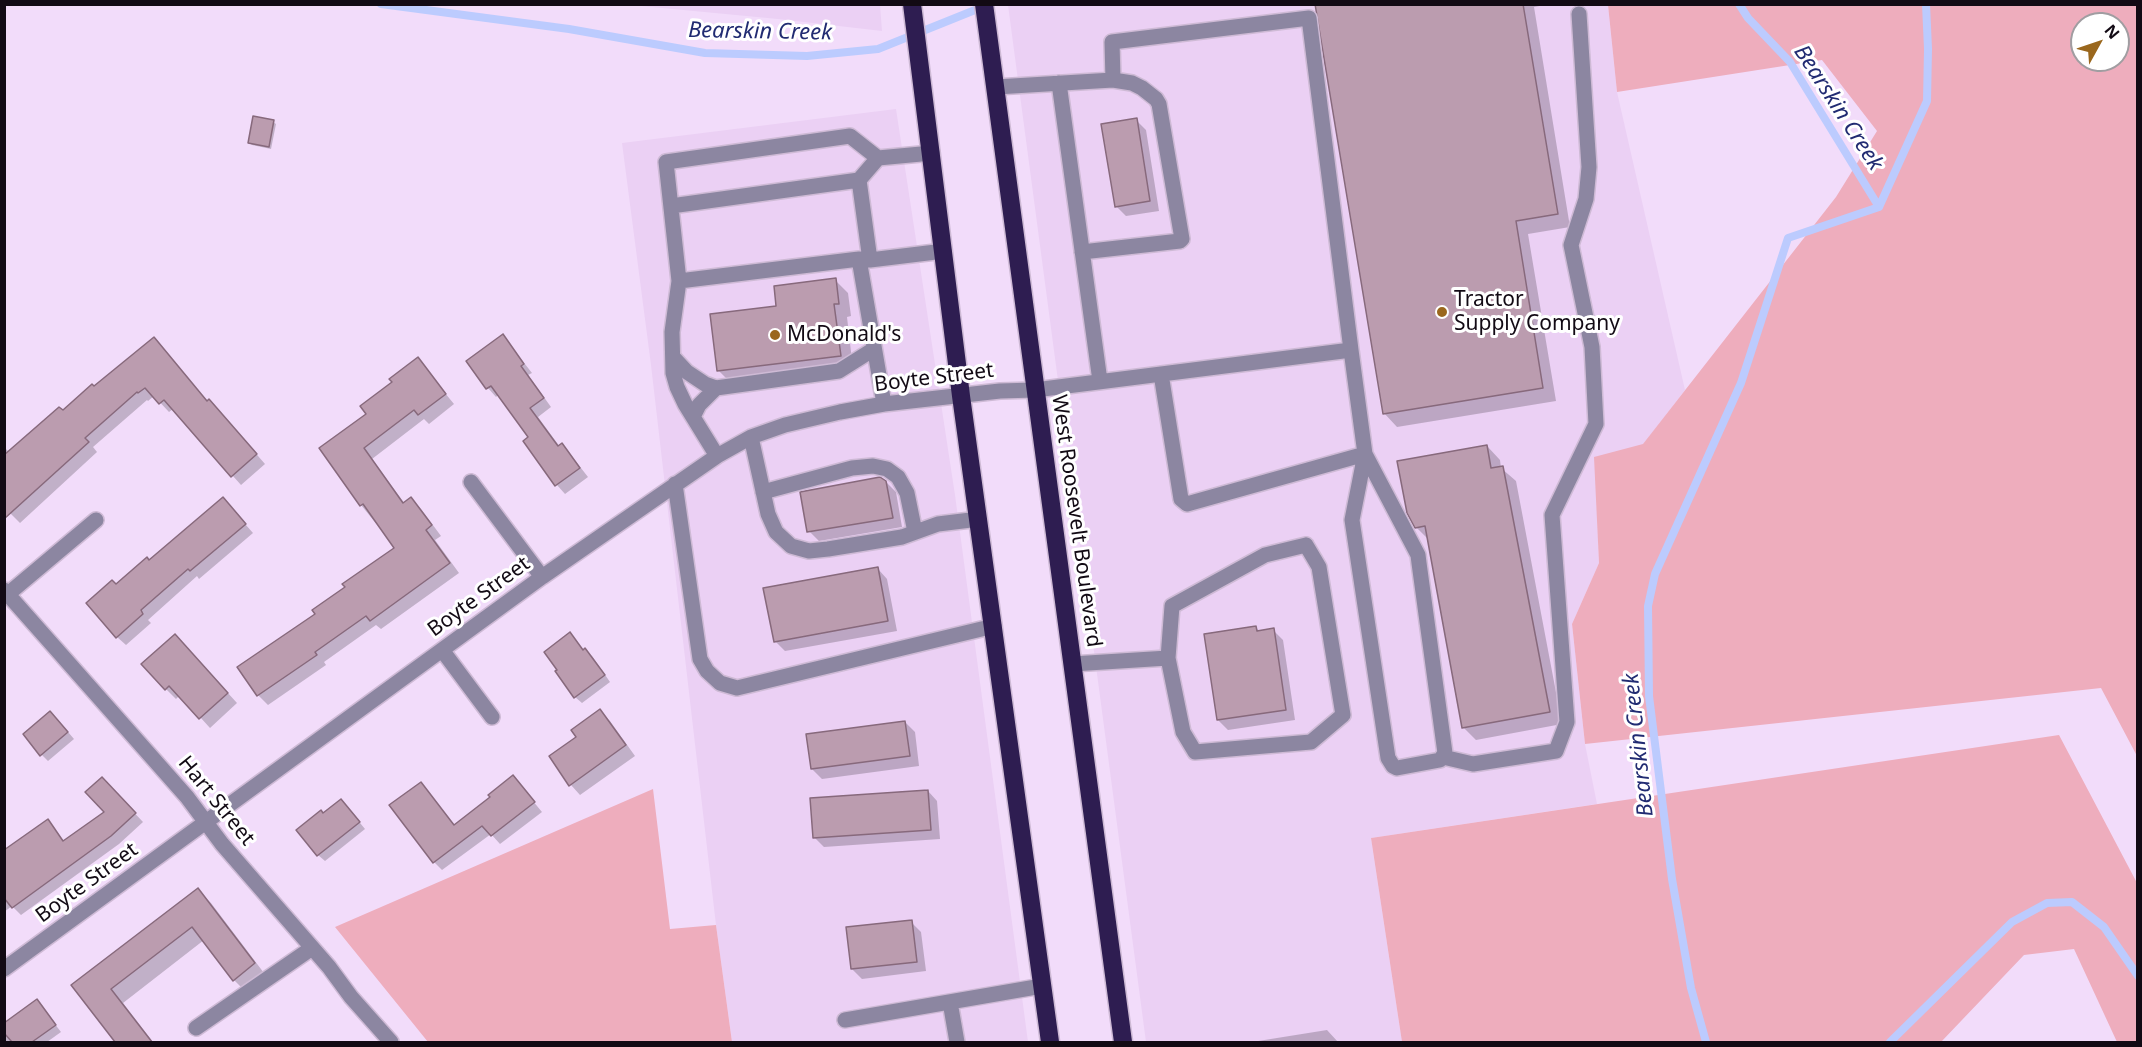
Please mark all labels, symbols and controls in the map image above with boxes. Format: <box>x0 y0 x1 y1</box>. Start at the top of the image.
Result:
north arrow <box>2070 12 2130 72</box>
water label: Bearskin Creek <box>688 18 832 46</box>
text: N <box>2100 20 2125 44</box>
water label: Bearskin Creek <box>1788 40 1888 176</box>
place label: Tractor Supply Company <box>1454 287 1620 337</box>
marker: Tractor Supply Company <box>1435 305 1449 319</box>
place label: McDonald's <box>787 322 901 348</box>
marker: McDonald's <box>768 328 782 342</box>
street label: Boyte Street <box>873 358 995 398</box>
street label: West Roosevelt Boulevard <box>1046 393 1106 649</box>
street label: Boyte Street <box>423 551 535 643</box>
water label: Bearskin Creek <box>1618 672 1660 818</box>
street label: Hart Street <box>172 751 260 851</box>
street label: Boyte Street <box>31 837 143 929</box>

